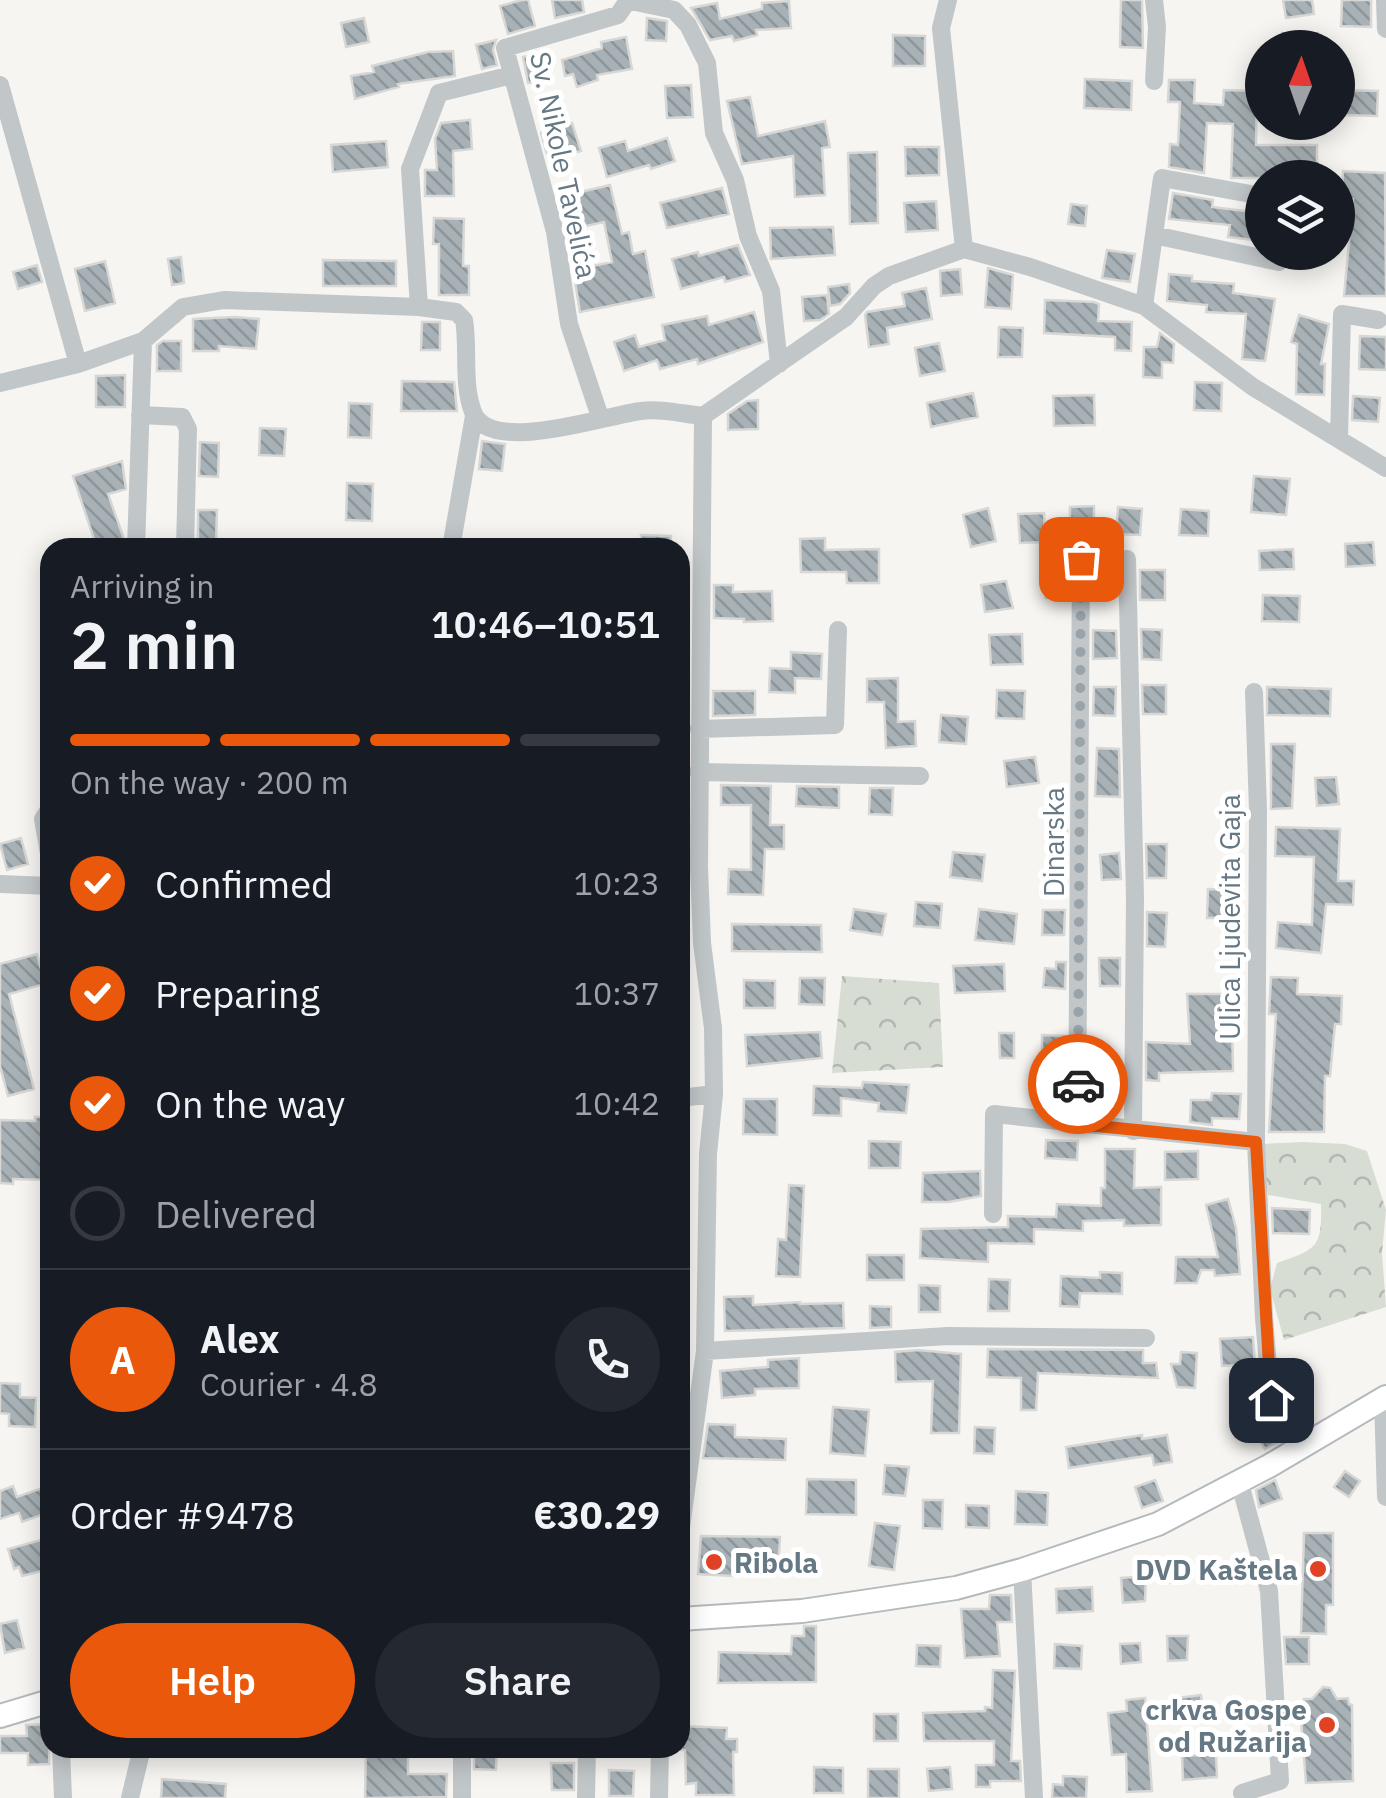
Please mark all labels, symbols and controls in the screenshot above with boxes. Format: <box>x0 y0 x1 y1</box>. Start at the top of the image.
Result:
north arrow <box>1245 30 1355 140</box>
map controls <box>1245 30 1355 270</box>
street label: Sv. Nikole Tavelića <box>522 48 606 282</box>
button: layers <box>1245 160 1355 270</box>
pin <box>1039 517 1124 602</box>
icon: bag <box>1054 532 1109 587</box>
text: Arriving in <box>70 565 215 607</box>
text: 10:46–10:51 <box>431 599 660 648</box>
text: 2 min <box>70 602 238 687</box>
text: On the way · 200 m <box>70 761 349 803</box>
street label: Dinarska <box>1035 787 1072 897</box>
street label: Ulica Ljudevita Gaja <box>1211 794 1248 1040</box>
icon: check <box>70 856 125 911</box>
text: Confirmed <box>155 859 333 908</box>
text: 10:23 <box>574 862 660 904</box>
icon: check <box>70 966 125 1021</box>
text: Preparing <box>155 969 320 1018</box>
text: 10:37 <box>574 972 660 1014</box>
courier <box>1028 1034 1128 1134</box>
icon: car <box>1051 1057 1106 1112</box>
icon: check <box>70 1076 125 1131</box>
text: On the way <box>155 1079 345 1128</box>
text: 10:42 <box>574 1082 660 1124</box>
text: Delivered <box>155 1189 317 1238</box>
button: phone <box>555 1307 660 1412</box>
text: Alex <box>200 1314 280 1363</box>
text: A <box>109 1335 136 1384</box>
pin <box>1229 1358 1314 1443</box>
text: Courier · 4.8 <box>200 1363 378 1405</box>
icon: home <box>1244 1373 1299 1428</box>
text: Order #9478 <box>70 1490 295 1539</box>
text: €30.29 <box>533 1490 660 1539</box>
place label: Ribola <box>734 1544 818 1581</box>
marker: Ribola <box>703 1551 725 1573</box>
place label: DVD Kaštela <box>1135 1551 1298 1588</box>
marker: DVD Kaštela <box>1307 1558 1329 1580</box>
button: Help <box>70 1623 355 1738</box>
button: Share <box>375 1623 660 1738</box>
place label: crkva Gospe od Ružarija <box>1145 1691 1307 1760</box>
marker: crkva Gospe od Ružarija <box>1316 1714 1338 1736</box>

